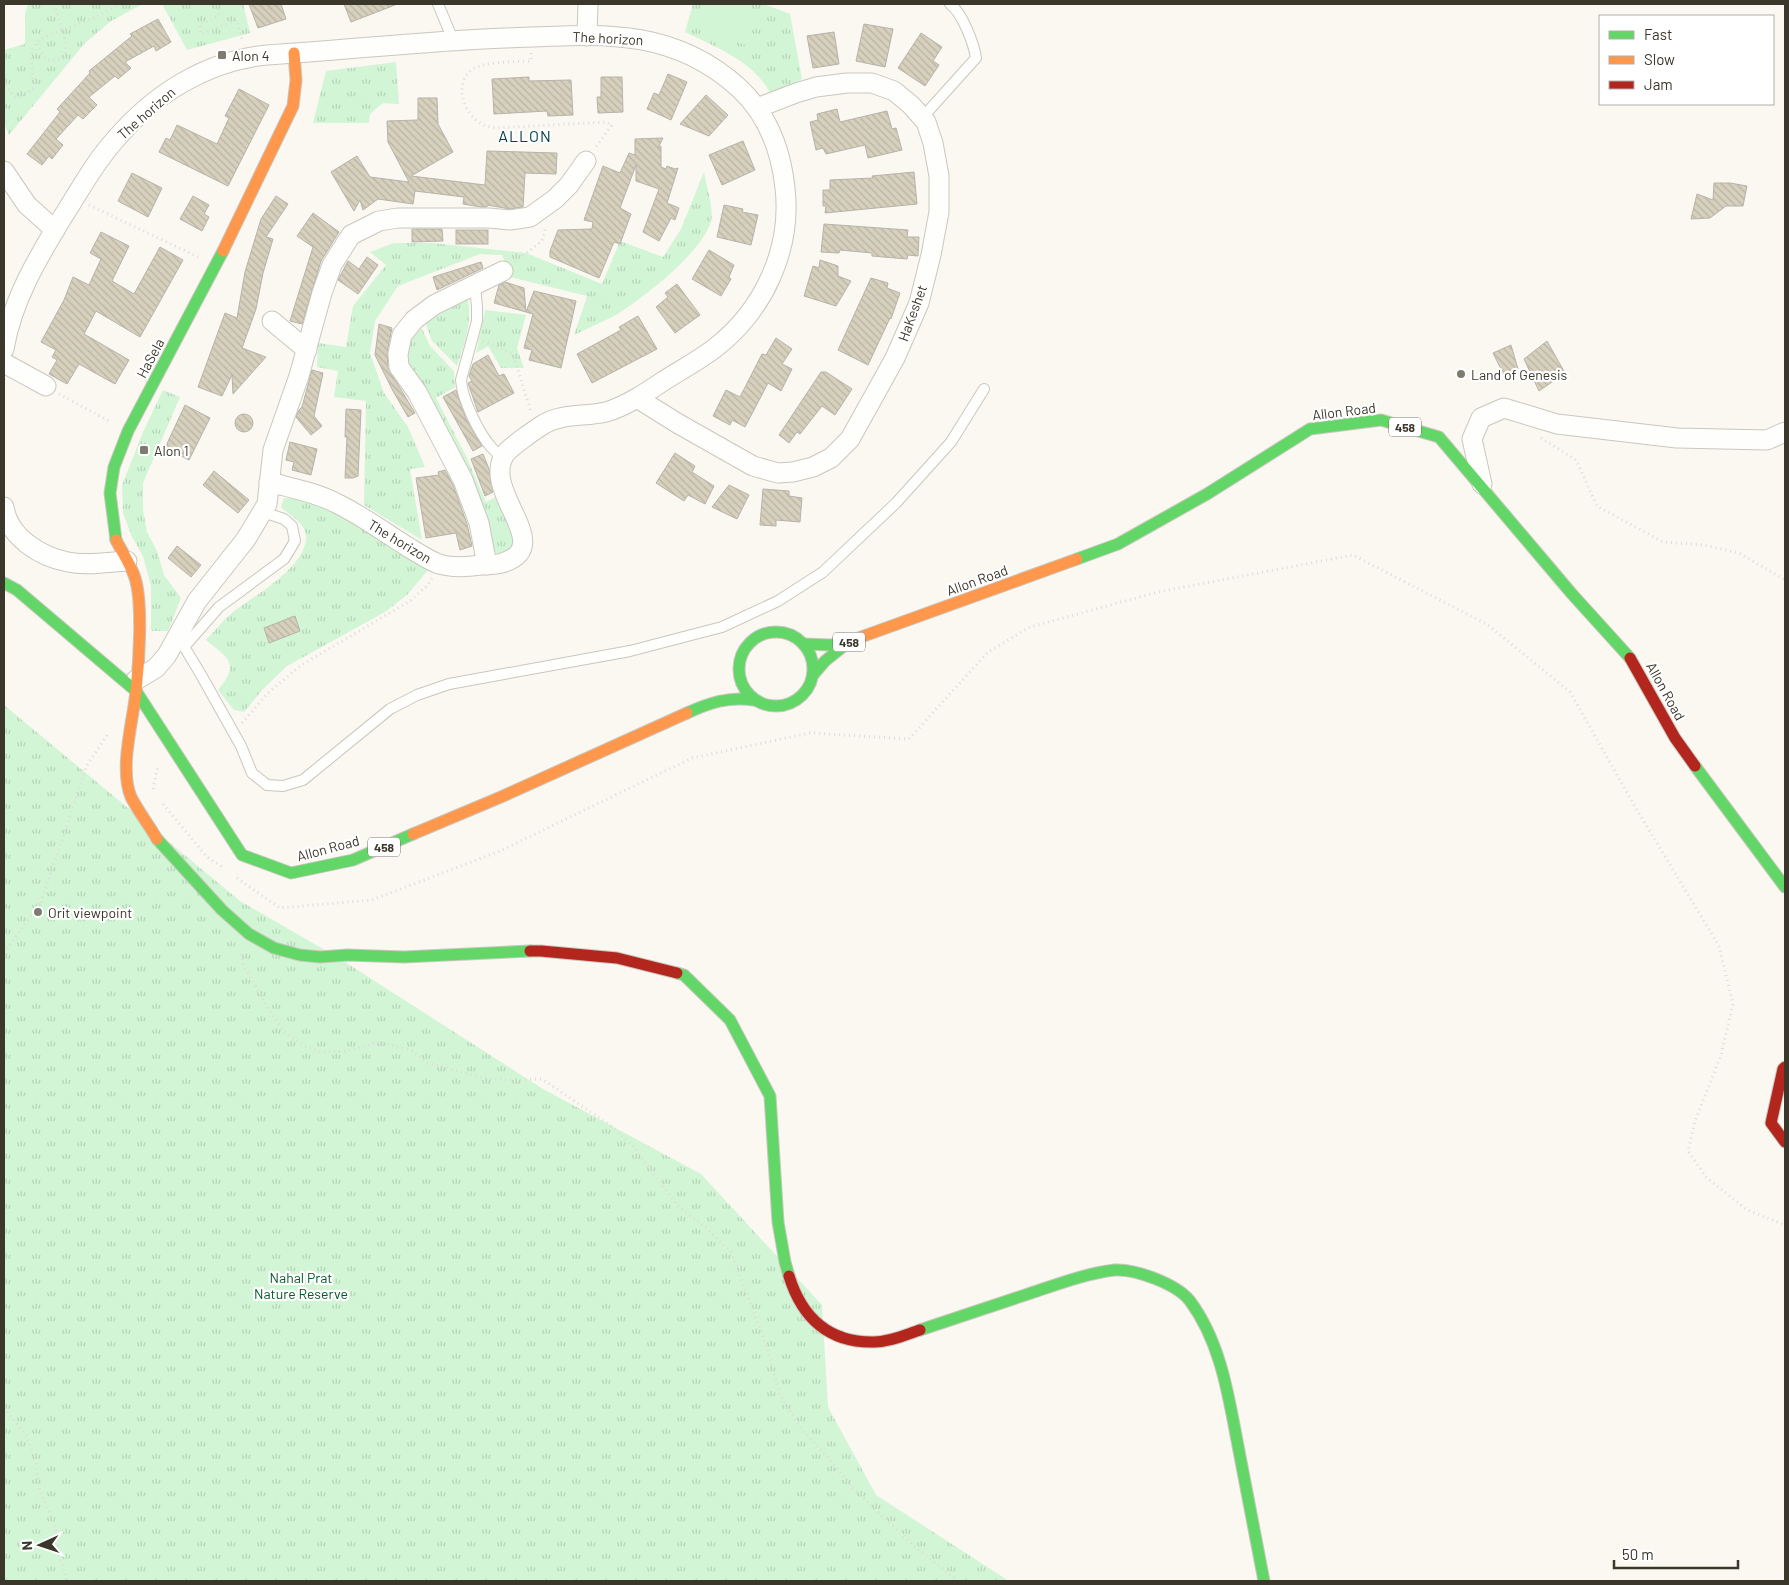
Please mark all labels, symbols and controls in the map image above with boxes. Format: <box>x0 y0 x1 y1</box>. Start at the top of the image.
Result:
legend <box>1599 15 1774 105</box>
text: Fast <box>1644 25 1672 43</box>
street label: The horizon <box>572 28 644 48</box>
place label: Alon 4 <box>232 47 269 64</box>
marker: Alon 4 <box>216 49 228 61</box>
text: Slow <box>1644 50 1675 68</box>
text: Jam <box>1644 75 1673 93</box>
street label: The horizon <box>114 83 178 143</box>
district label: ALLON <box>498 126 552 145</box>
street label: HaKeshet <box>894 283 930 343</box>
street label: HaSela <box>133 335 167 381</box>
place label: Land of Genesis <box>1471 366 1567 383</box>
marker: Land of Genesis <box>1455 368 1467 380</box>
street label: Allon Road <box>1311 399 1377 423</box>
road number: 458 <box>1389 418 1421 437</box>
place label: Alon 1 <box>154 442 189 459</box>
marker: Alon 1 <box>138 444 150 456</box>
street label: The horizon <box>365 515 435 567</box>
street label: Allon Road <box>944 561 1010 599</box>
road number: 458 <box>833 632 865 652</box>
street label: Allon Road <box>1643 659 1689 723</box>
street label: Allon Road <box>295 832 361 864</box>
road number: 458 <box>368 838 400 856</box>
place label: Orit viewpoint <box>48 904 132 921</box>
marker: Orit viewpoint <box>32 906 44 918</box>
park label: Nahal Prat Nature Reserve <box>254 1269 348 1302</box>
north arrow <box>15 1520 65 1570</box>
scale bar <box>1614 1538 1738 1570</box>
text: N <box>18 1541 35 1551</box>
text: 50 m <box>1622 1545 1654 1563</box>

